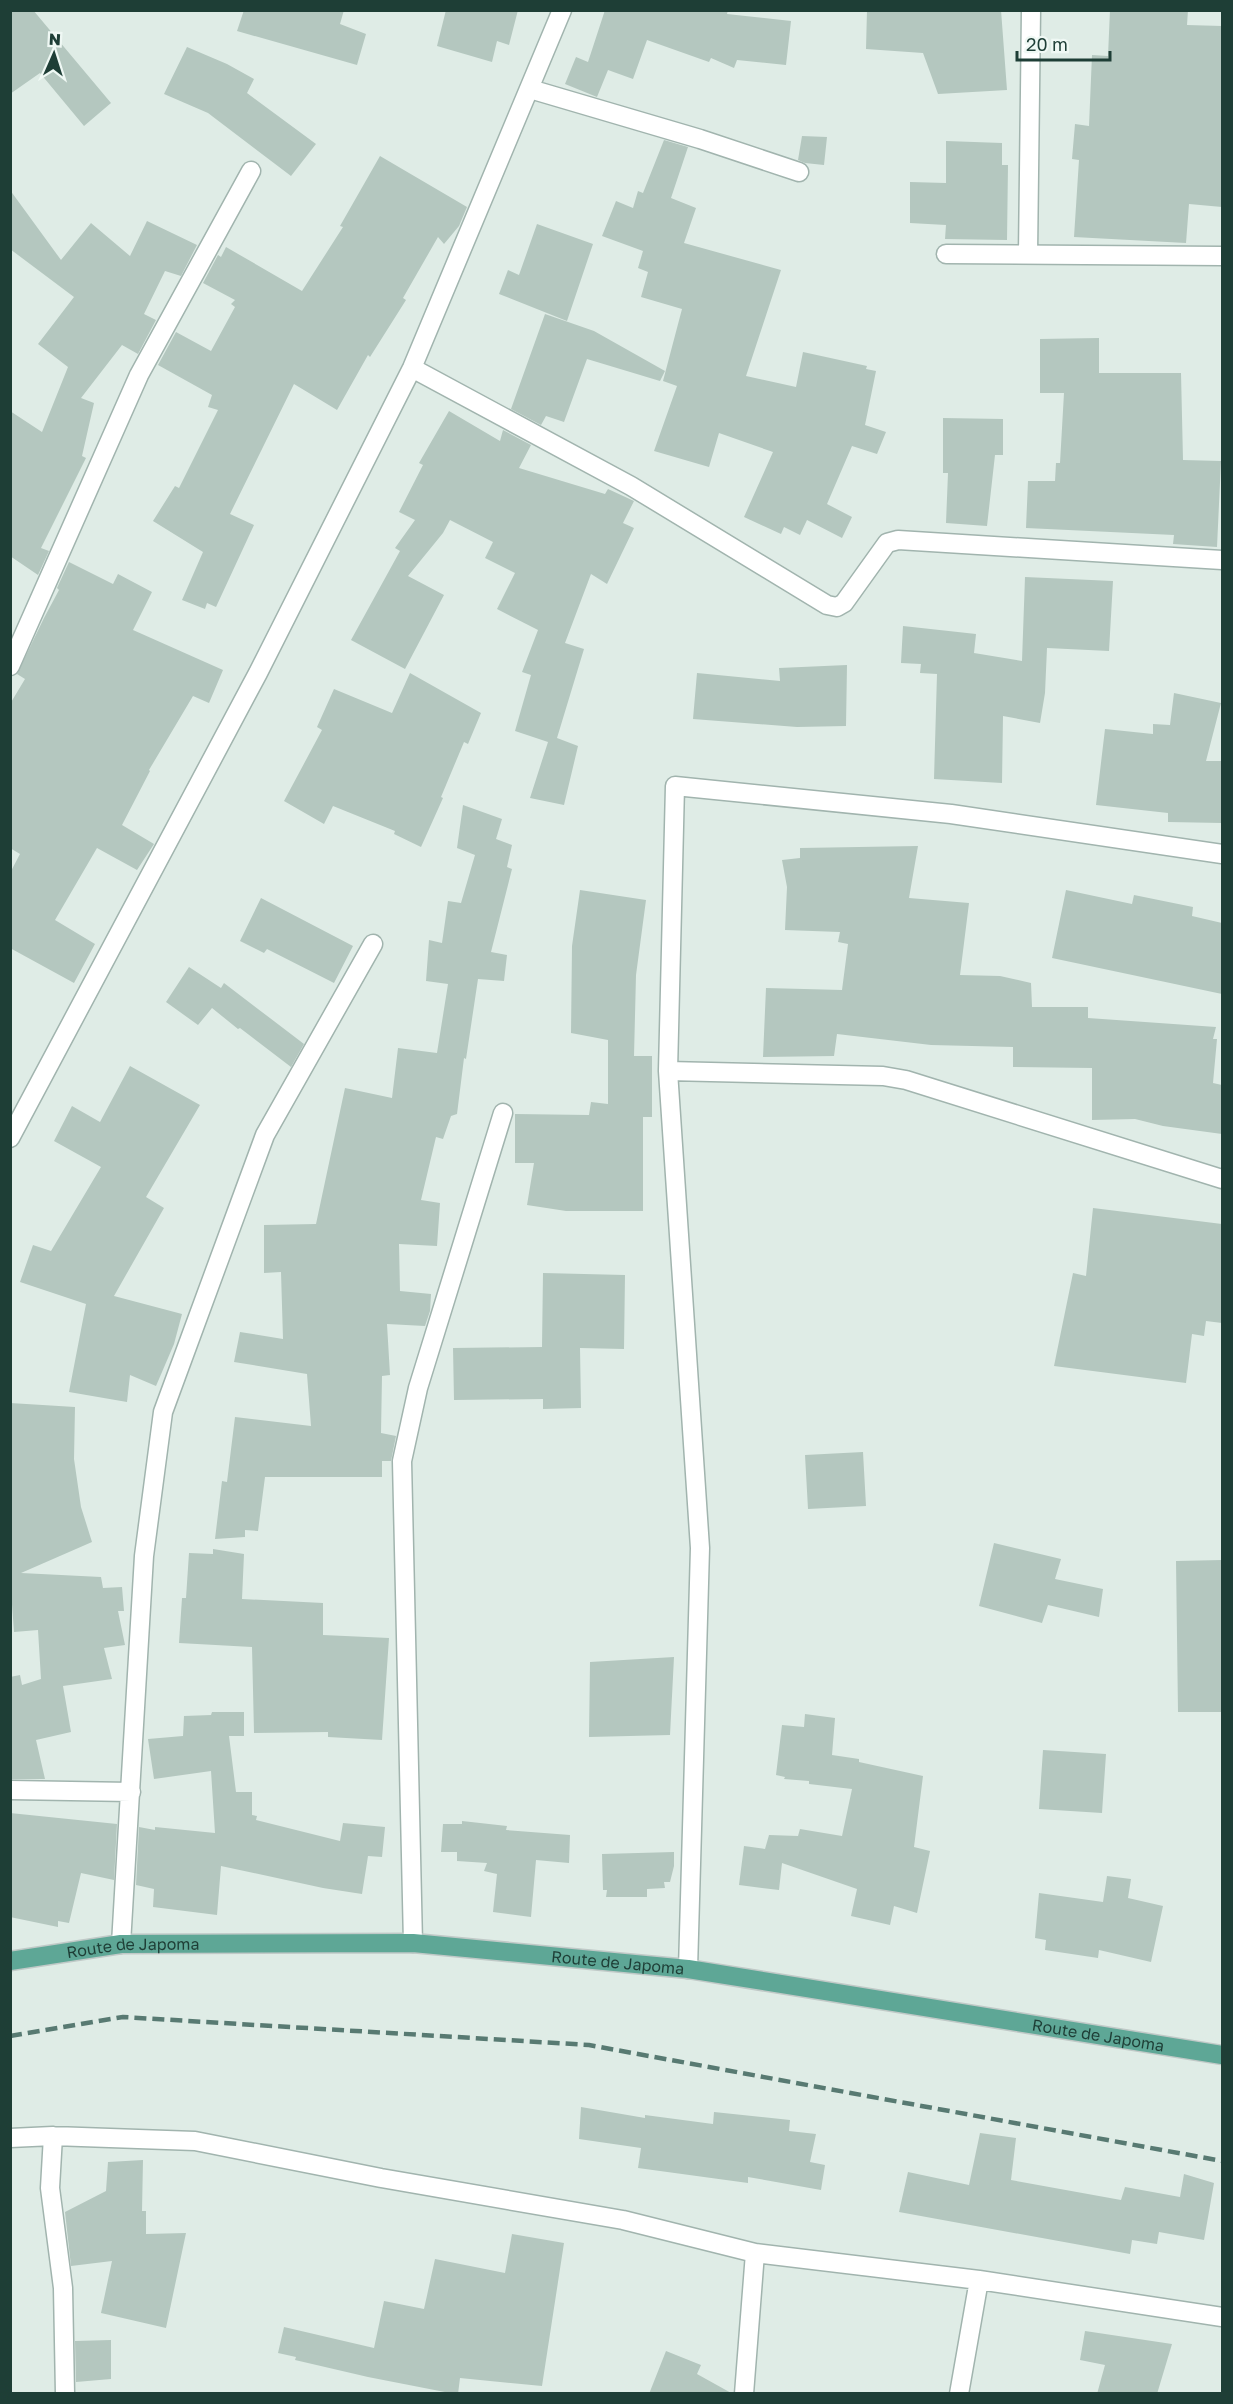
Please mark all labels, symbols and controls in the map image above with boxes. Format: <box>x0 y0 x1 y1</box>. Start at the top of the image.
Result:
north arrow <box>24 24 84 84</box>
scale bar <box>1017 24 1110 62</box>
text: N <box>48 29 61 49</box>
text: 20 m <box>1026 33 1068 55</box>
street label: Route de Japoma <box>65 1933 199 1962</box>
street label: Route de Japoma <box>550 1946 685 1979</box>
street label: Route de Japoma <box>1031 2015 1166 2056</box>

